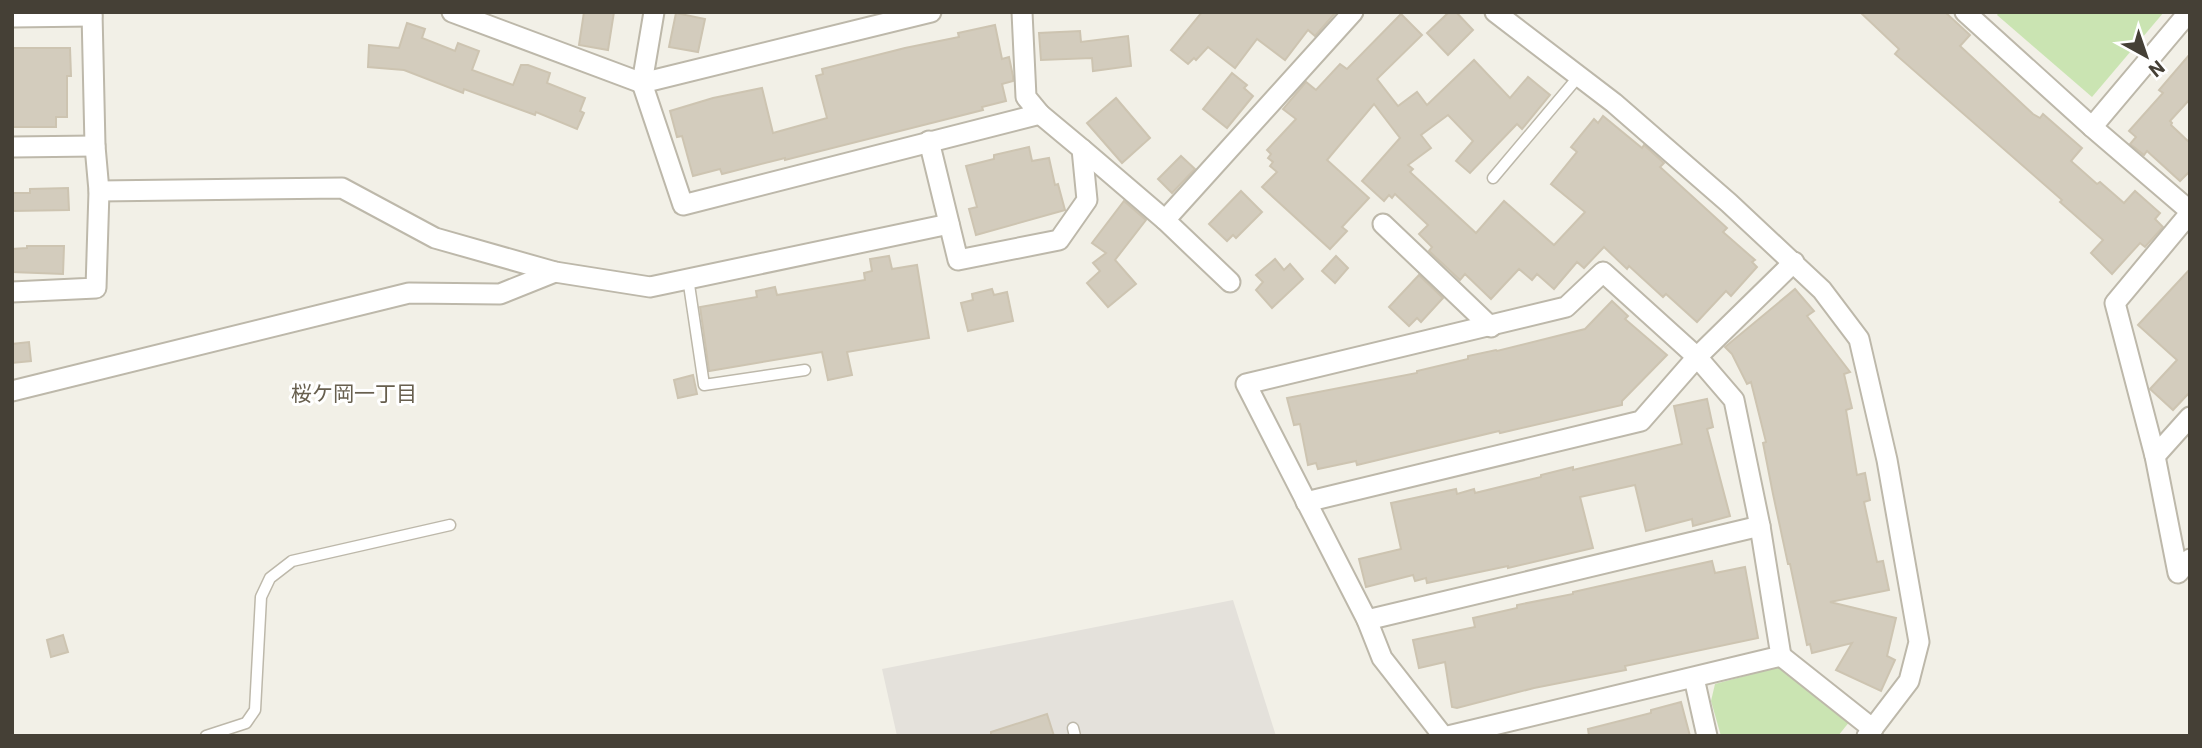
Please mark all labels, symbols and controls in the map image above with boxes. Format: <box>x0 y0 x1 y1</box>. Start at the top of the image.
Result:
north arrow <box>2111 21 2181 91</box>
text: N <box>2144 56 2169 82</box>
district label: 桜ケ岡一丁目 <box>291 382 417 406</box>

